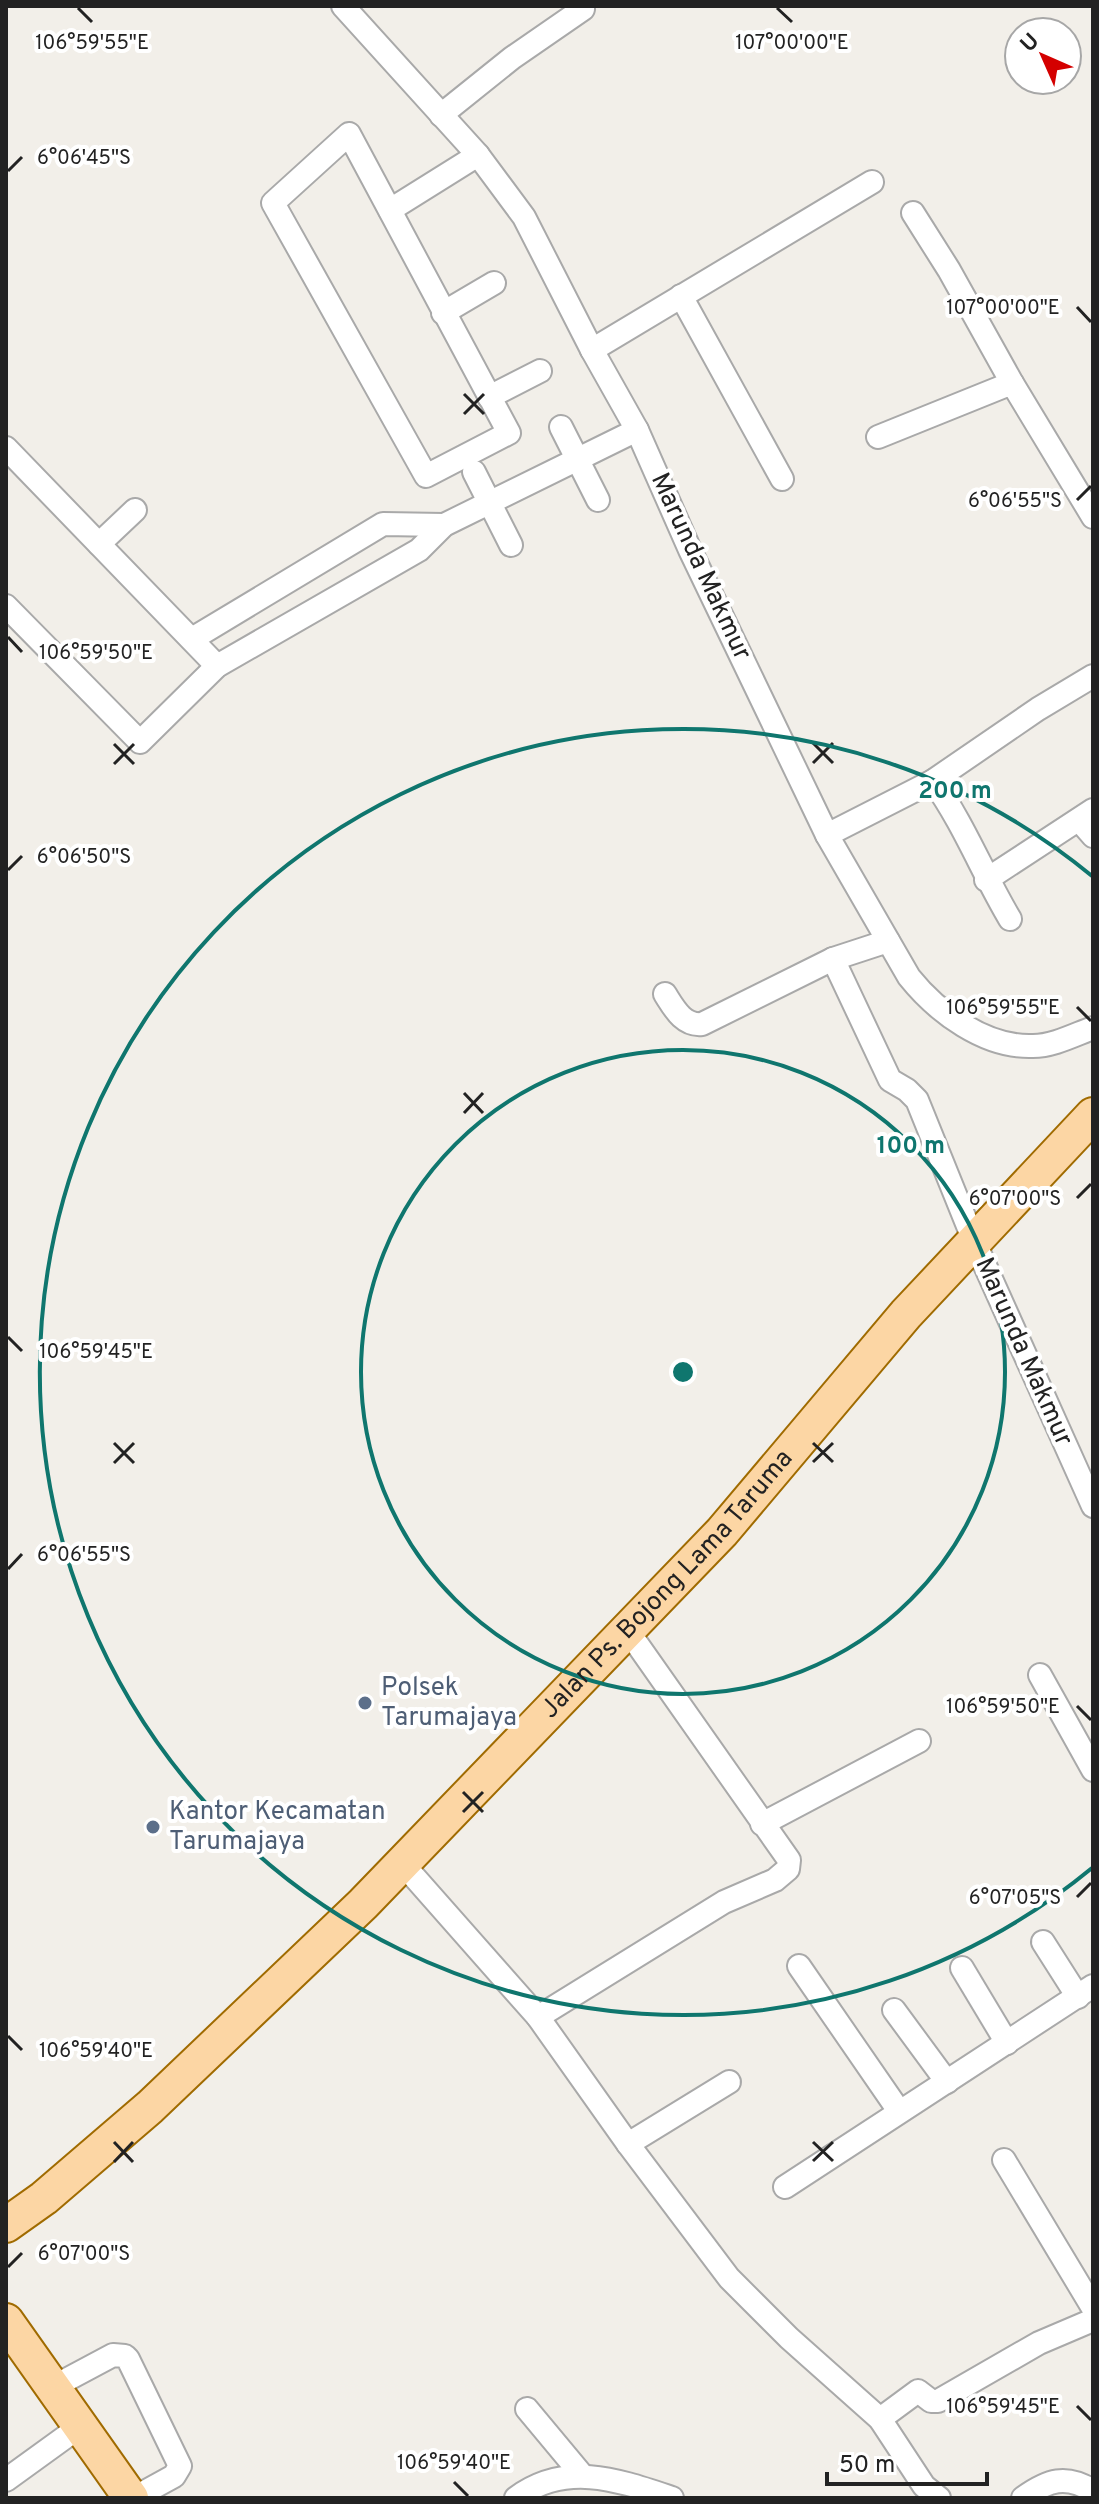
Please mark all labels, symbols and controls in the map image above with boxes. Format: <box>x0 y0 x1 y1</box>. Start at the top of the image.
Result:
north arrow <box>1003 16 1083 96</box>
text: U <box>1016 29 1046 59</box>
text: 106°59'55"E <box>35 31 149 57</box>
text: 107°00'00"E <box>735 31 849 57</box>
text: 6°06'45"S <box>37 146 131 172</box>
text: 107°00'00"E <box>946 296 1060 322</box>
street label: Marunda Makmur <box>642 468 758 666</box>
text: 6°06'55"S <box>968 489 1062 515</box>
text: 106°59'50"E <box>39 641 153 667</box>
text: 200 m <box>918 777 992 807</box>
text: 6°06'50"S <box>37 845 131 871</box>
text: 106°59'55"E <box>946 996 1060 1022</box>
text: 100 m <box>877 1132 945 1162</box>
text: 6°07'00"S <box>969 1187 1061 1213</box>
street label: Marunda Makmur <box>967 1253 1079 1451</box>
text: 106°59'45"E <box>39 1340 153 1366</box>
centre of rings <box>669 1358 697 1386</box>
street label: Jalan Ps. Bojong Lama Taruma <box>534 1443 801 1726</box>
text: 6°06'55"S <box>37 1543 131 1569</box>
place label: Polsek Tarumajaya <box>381 1672 517 1735</box>
marker: Polsek Tarumajaya <box>356 1694 374 1712</box>
text: 106°59'50"E <box>946 1695 1060 1721</box>
place label: Kantor Kecamatan Tarumajaya <box>169 1796 386 1859</box>
marker: Kantor Kecamatan Tarumajaya <box>144 1818 162 1836</box>
text: 6°07'05"S <box>969 1886 1061 1912</box>
text: 106°59'40"E <box>39 2039 153 2065</box>
text: 6°07'00"S <box>38 2242 130 2268</box>
text: 106°59'45"E <box>946 2395 1060 2421</box>
scale bar <box>827 2436 987 2486</box>
text: 106°59'40"E <box>397 2451 511 2477</box>
text: 50 m <box>839 2451 895 2481</box>

